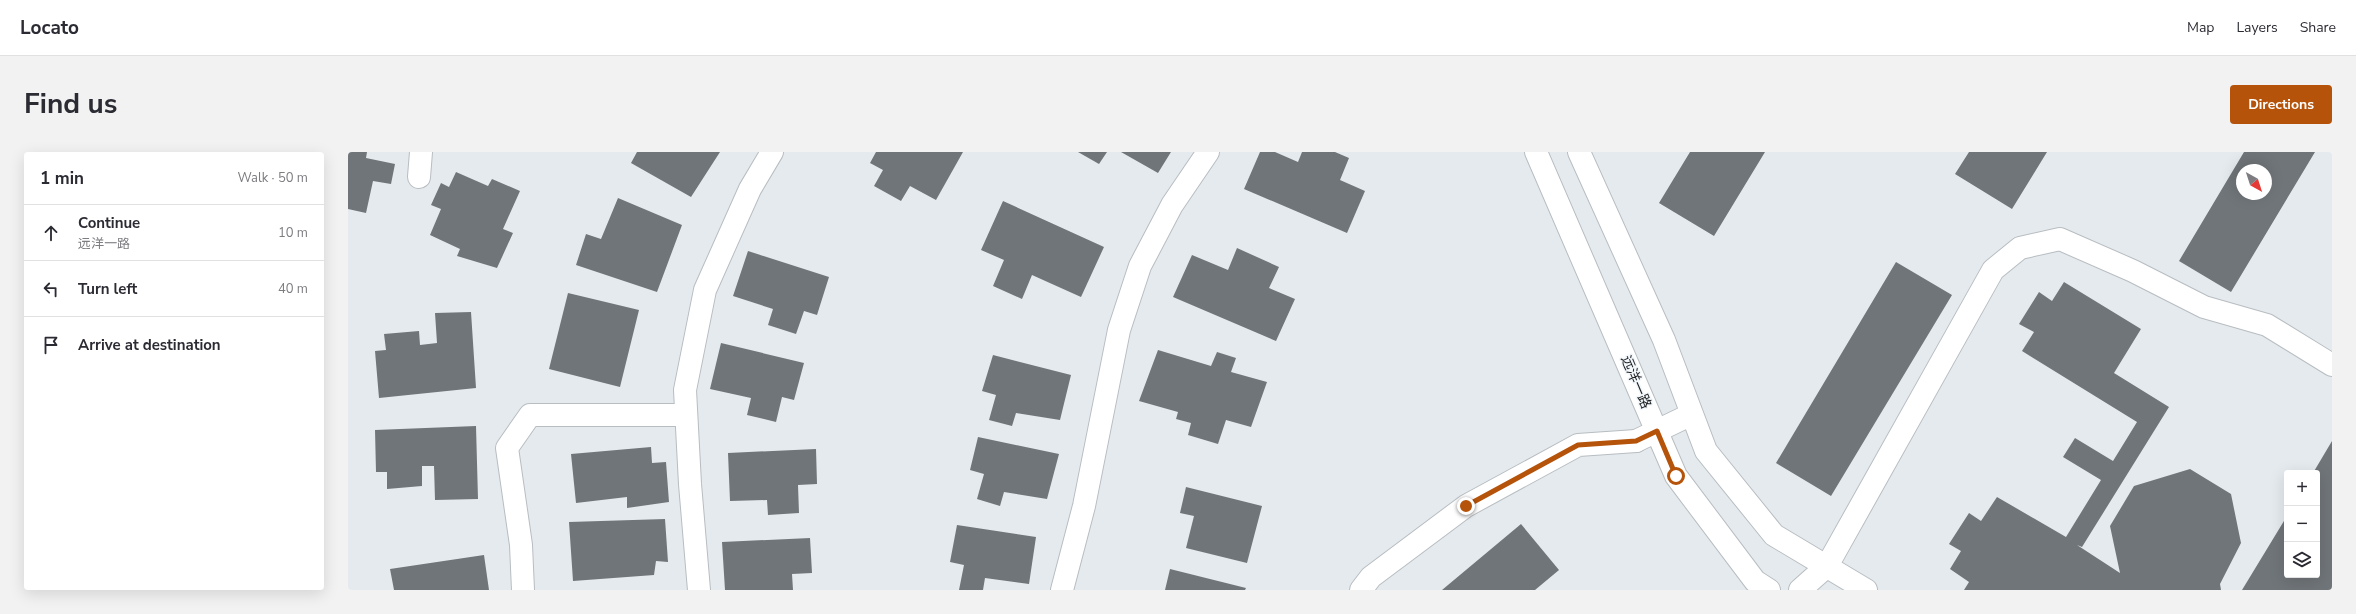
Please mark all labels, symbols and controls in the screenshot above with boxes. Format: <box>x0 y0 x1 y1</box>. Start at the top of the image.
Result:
text: Locato <box>20 15 79 41</box>
text: Map <box>2187 18 2214 37</box>
text: Layers <box>2236 18 2278 37</box>
text: Share <box>2300 18 2336 37</box>
text: Find us <box>24 85 118 123</box>
button: Directions <box>2230 85 2332 124</box>
north arrow <box>2236 164 2272 200</box>
text: 1 min <box>40 167 84 190</box>
text: Walk · 50 m <box>237 169 308 187</box>
text: Continue <box>78 213 140 233</box>
icon: ahead <box>40 222 62 244</box>
text: 10 m <box>278 224 308 242</box>
text: 远洋一路 <box>78 235 130 253</box>
icon: left <box>40 278 62 300</box>
text: Turn left <box>78 279 137 299</box>
text: 40 m <box>278 280 308 298</box>
icon: arrive <box>40 334 62 356</box>
text: Arrive at destination <box>78 335 221 355</box>
street label: 远洋一路 <box>1616 353 1656 411</box>
route start <box>1667 467 1685 485</box>
map controls <box>2284 470 2320 578</box>
button: + <box>2284 470 2320 506</box>
route end <box>1457 497 1475 515</box>
button: − <box>2284 506 2320 542</box>
button: layers <box>2284 542 2320 578</box>

